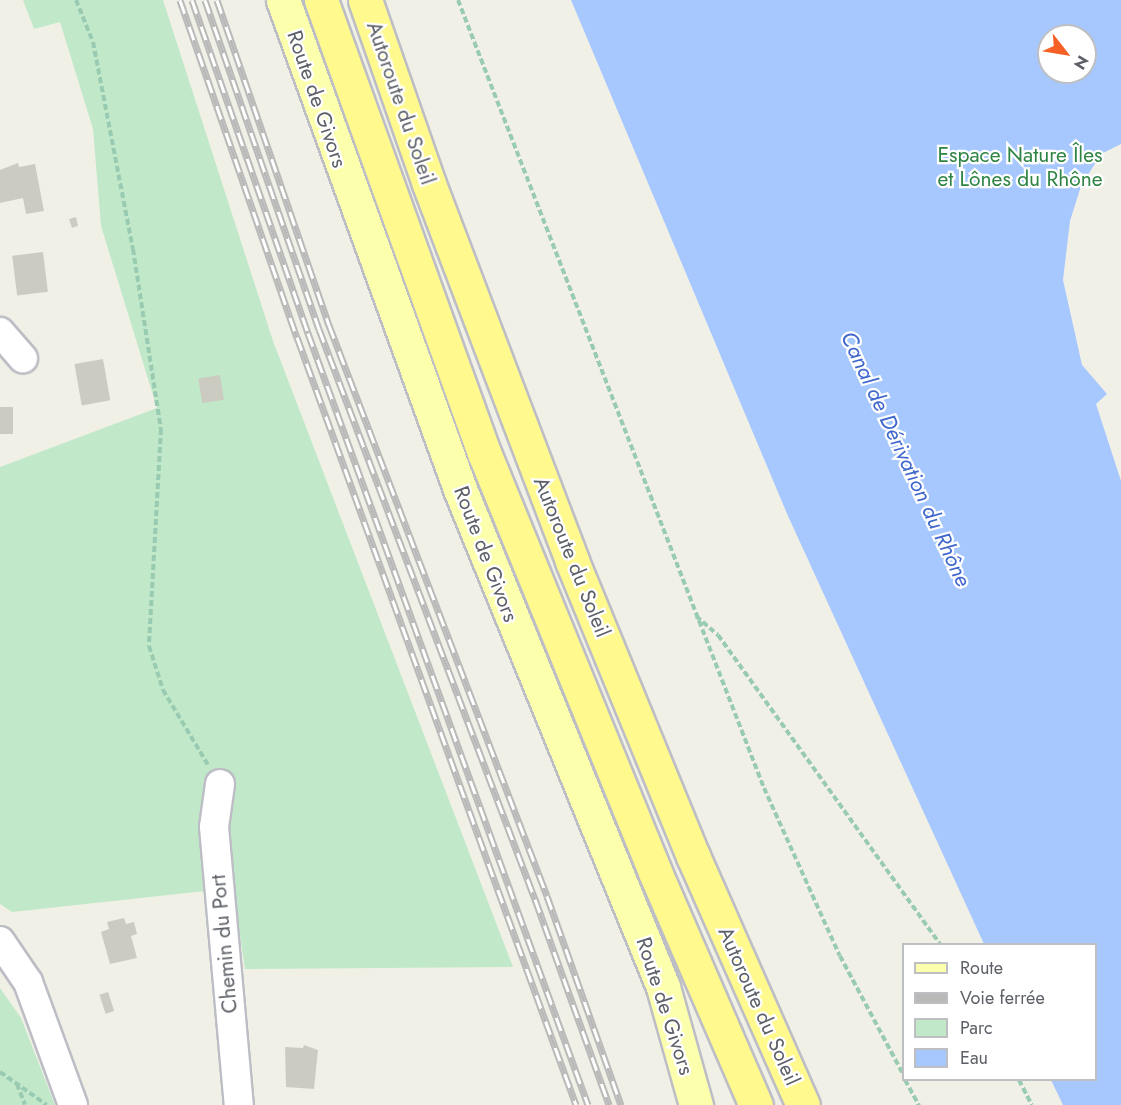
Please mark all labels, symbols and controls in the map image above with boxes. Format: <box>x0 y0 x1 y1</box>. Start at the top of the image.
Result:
street label: Autoroute du Soleil <box>361 18 441 188</box>
north arrow <box>1037 24 1097 84</box>
street label: Route de Givors <box>282 27 352 171</box>
text: N <box>1068 51 1094 74</box>
park label: Espace Nature Îles et Lônes du Rhône <box>937 142 1103 192</box>
water label: Canal de Dérivation du Rhône <box>835 327 977 591</box>
street label: Autoroute du Soleil <box>528 473 616 641</box>
street label: Route de Givors <box>449 483 523 625</box>
street label: Chemin du Port <box>205 874 243 1014</box>
street label: Autoroute du Soleil <box>713 923 805 1089</box>
street label: Route de Givors <box>631 934 699 1078</box>
legend <box>902 943 1097 1081</box>
text: Route <box>960 955 1003 981</box>
text: Voie ferrée <box>960 985 1045 1011</box>
text: Parc <box>960 1015 993 1041</box>
text: Eau <box>960 1045 988 1071</box>

